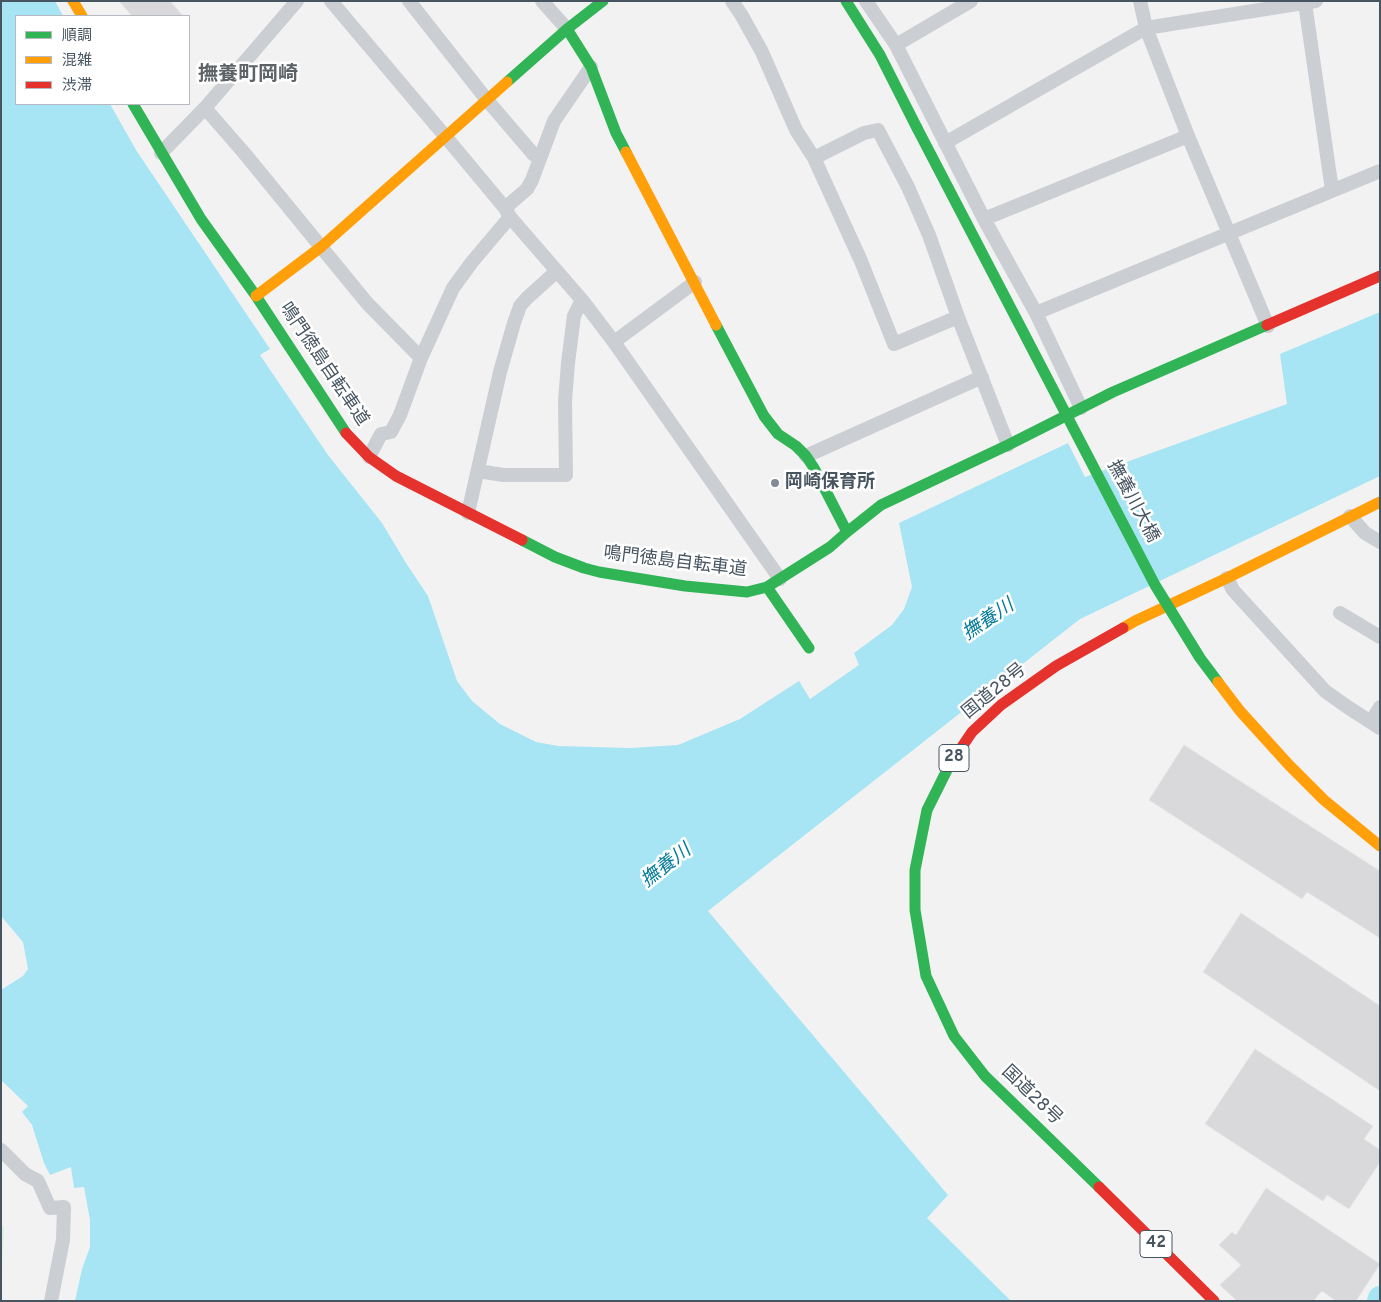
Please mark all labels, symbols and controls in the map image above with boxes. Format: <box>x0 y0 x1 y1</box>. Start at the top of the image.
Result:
legend <box>15 15 190 105</box>
text: 順調 <box>62 27 92 46</box>
text: 混雑 <box>62 52 92 71</box>
district label: 撫養町岡崎 <box>198 64 298 88</box>
text: 渋滞 <box>62 77 92 96</box>
street label: 鳴門徳島自転車道 <box>274 299 372 431</box>
street label: 撫養川大橋 <box>1101 457 1163 547</box>
place label: 岡崎保育所 <box>785 472 875 494</box>
marker: 岡崎保育所 <box>769 477 781 489</box>
street label: 鳴門徳島自転車道 <box>602 544 748 582</box>
water label: 撫養川 <box>959 596 1019 646</box>
street label: 国道28号 <box>959 660 1031 724</box>
road number: 28 <box>939 744 969 771</box>
water label: 撫養川 <box>638 840 696 894</box>
street label: 国道28号 <box>996 1062 1066 1130</box>
road number: 42 <box>1140 1230 1172 1258</box>

